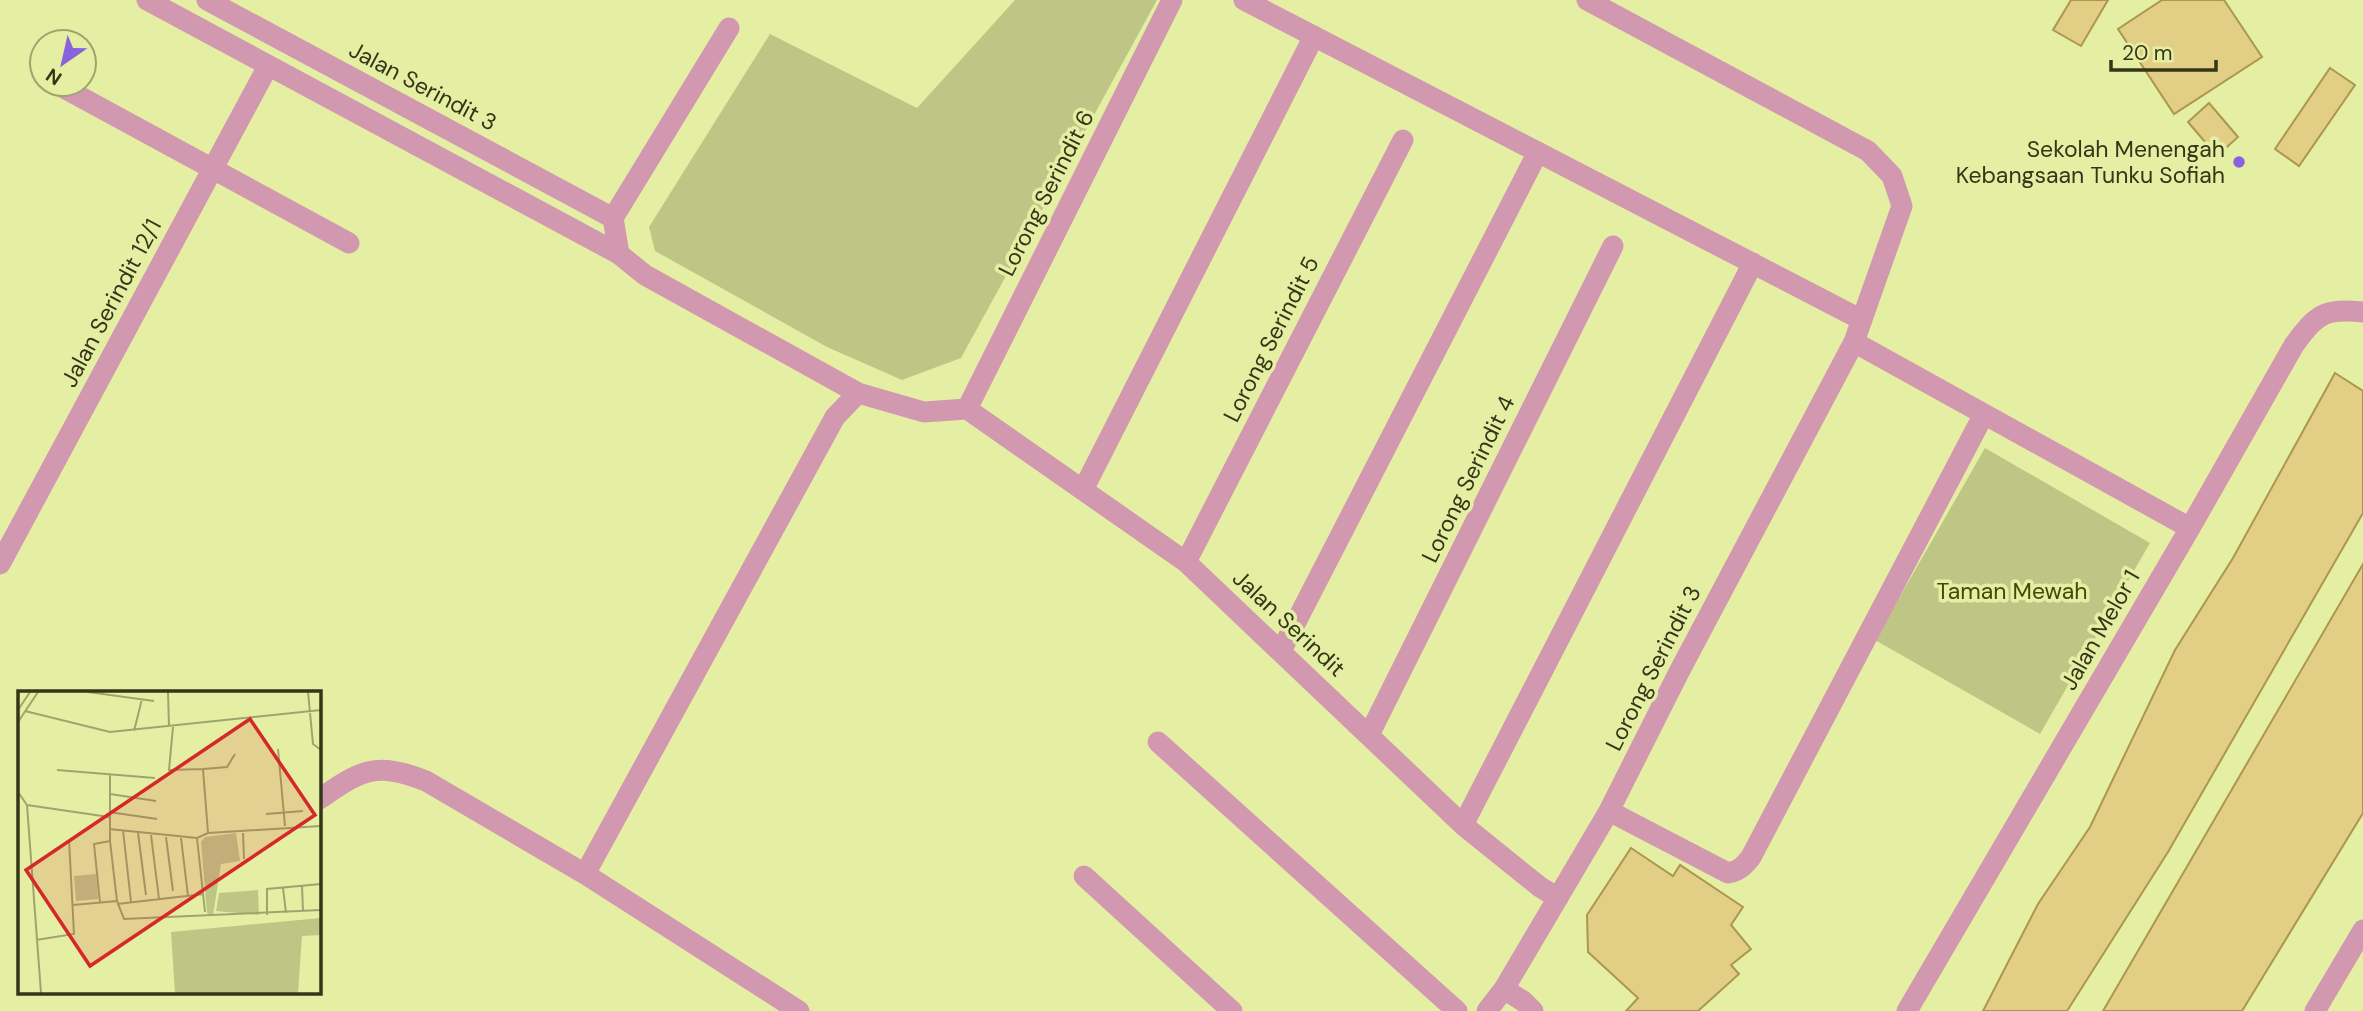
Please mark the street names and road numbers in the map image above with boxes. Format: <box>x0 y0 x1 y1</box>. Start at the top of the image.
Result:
street label: Jalan Serindit 3 <box>344 34 502 138</box>
street label: Lorong Serindit 6 <box>991 105 1101 281</box>
street label: Jalan Serindit 12/1 <box>54 214 168 392</box>
street label: Lorong Serindit 5 <box>1216 251 1326 427</box>
street label: Lorong Serindit 4 <box>1415 391 1521 567</box>
street label: Jalan Serindit <box>1226 563 1352 683</box>
street label: Jalan Melor 1 <box>2054 564 2146 696</box>
street label: Lorong Serindit 3 <box>1598 580 1708 756</box>

